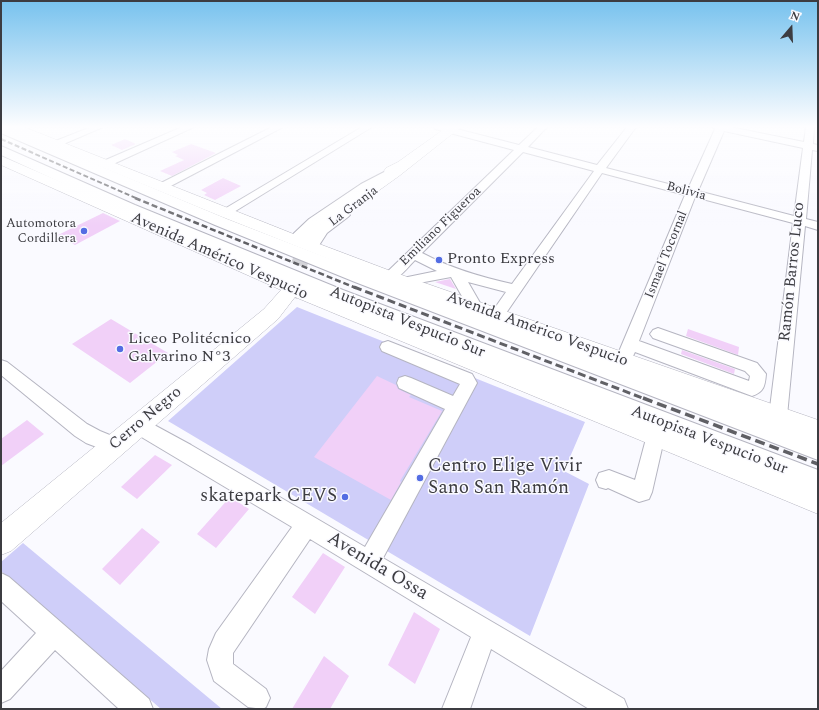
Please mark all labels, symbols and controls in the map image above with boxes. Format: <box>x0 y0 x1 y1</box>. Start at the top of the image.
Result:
text: N <box>788 7 802 26</box>
north arrow <box>771 8 811 48</box>
street label: Bolivia <box>665 179 707 205</box>
street label: La Granja <box>326 184 382 230</box>
street label: Emiliano Figueroa <box>397 184 485 270</box>
street label: Ramón Barros Luco <box>776 201 810 343</box>
street label: Avenida Américo Vespucio <box>127 209 311 305</box>
street label: Ismael Tocornal <box>642 209 692 301</box>
place label: Automotora Cordillera <box>6 216 76 247</box>
marker: Automotora Cordillera <box>79 226 89 236</box>
place label: Pronto Express <box>447 250 555 270</box>
marker: Pronto Express <box>434 255 444 265</box>
street label: Autopista Vespucio Sur <box>326 283 488 363</box>
street label: Avenida Américo Vespucio <box>443 288 631 372</box>
place label: Liceo Politécnico Galvarino N°3 <box>128 330 251 368</box>
marker: Liceo Politécnico Galvarino N°3 <box>115 344 125 354</box>
street label: Cerro Negro <box>106 383 186 455</box>
street label: Autopista Vespucio Sur <box>628 402 790 480</box>
place label: Centro Elige Vivir Sano San Ramón <box>428 456 582 500</box>
marker: Centro Elige Vivir Sano San Ramón <box>415 473 425 483</box>
place label: skatepark CEVS <box>200 486 337 508</box>
marker: skatepark CEVS <box>340 492 350 502</box>
street label: Avenida Ossa <box>322 528 432 606</box>

